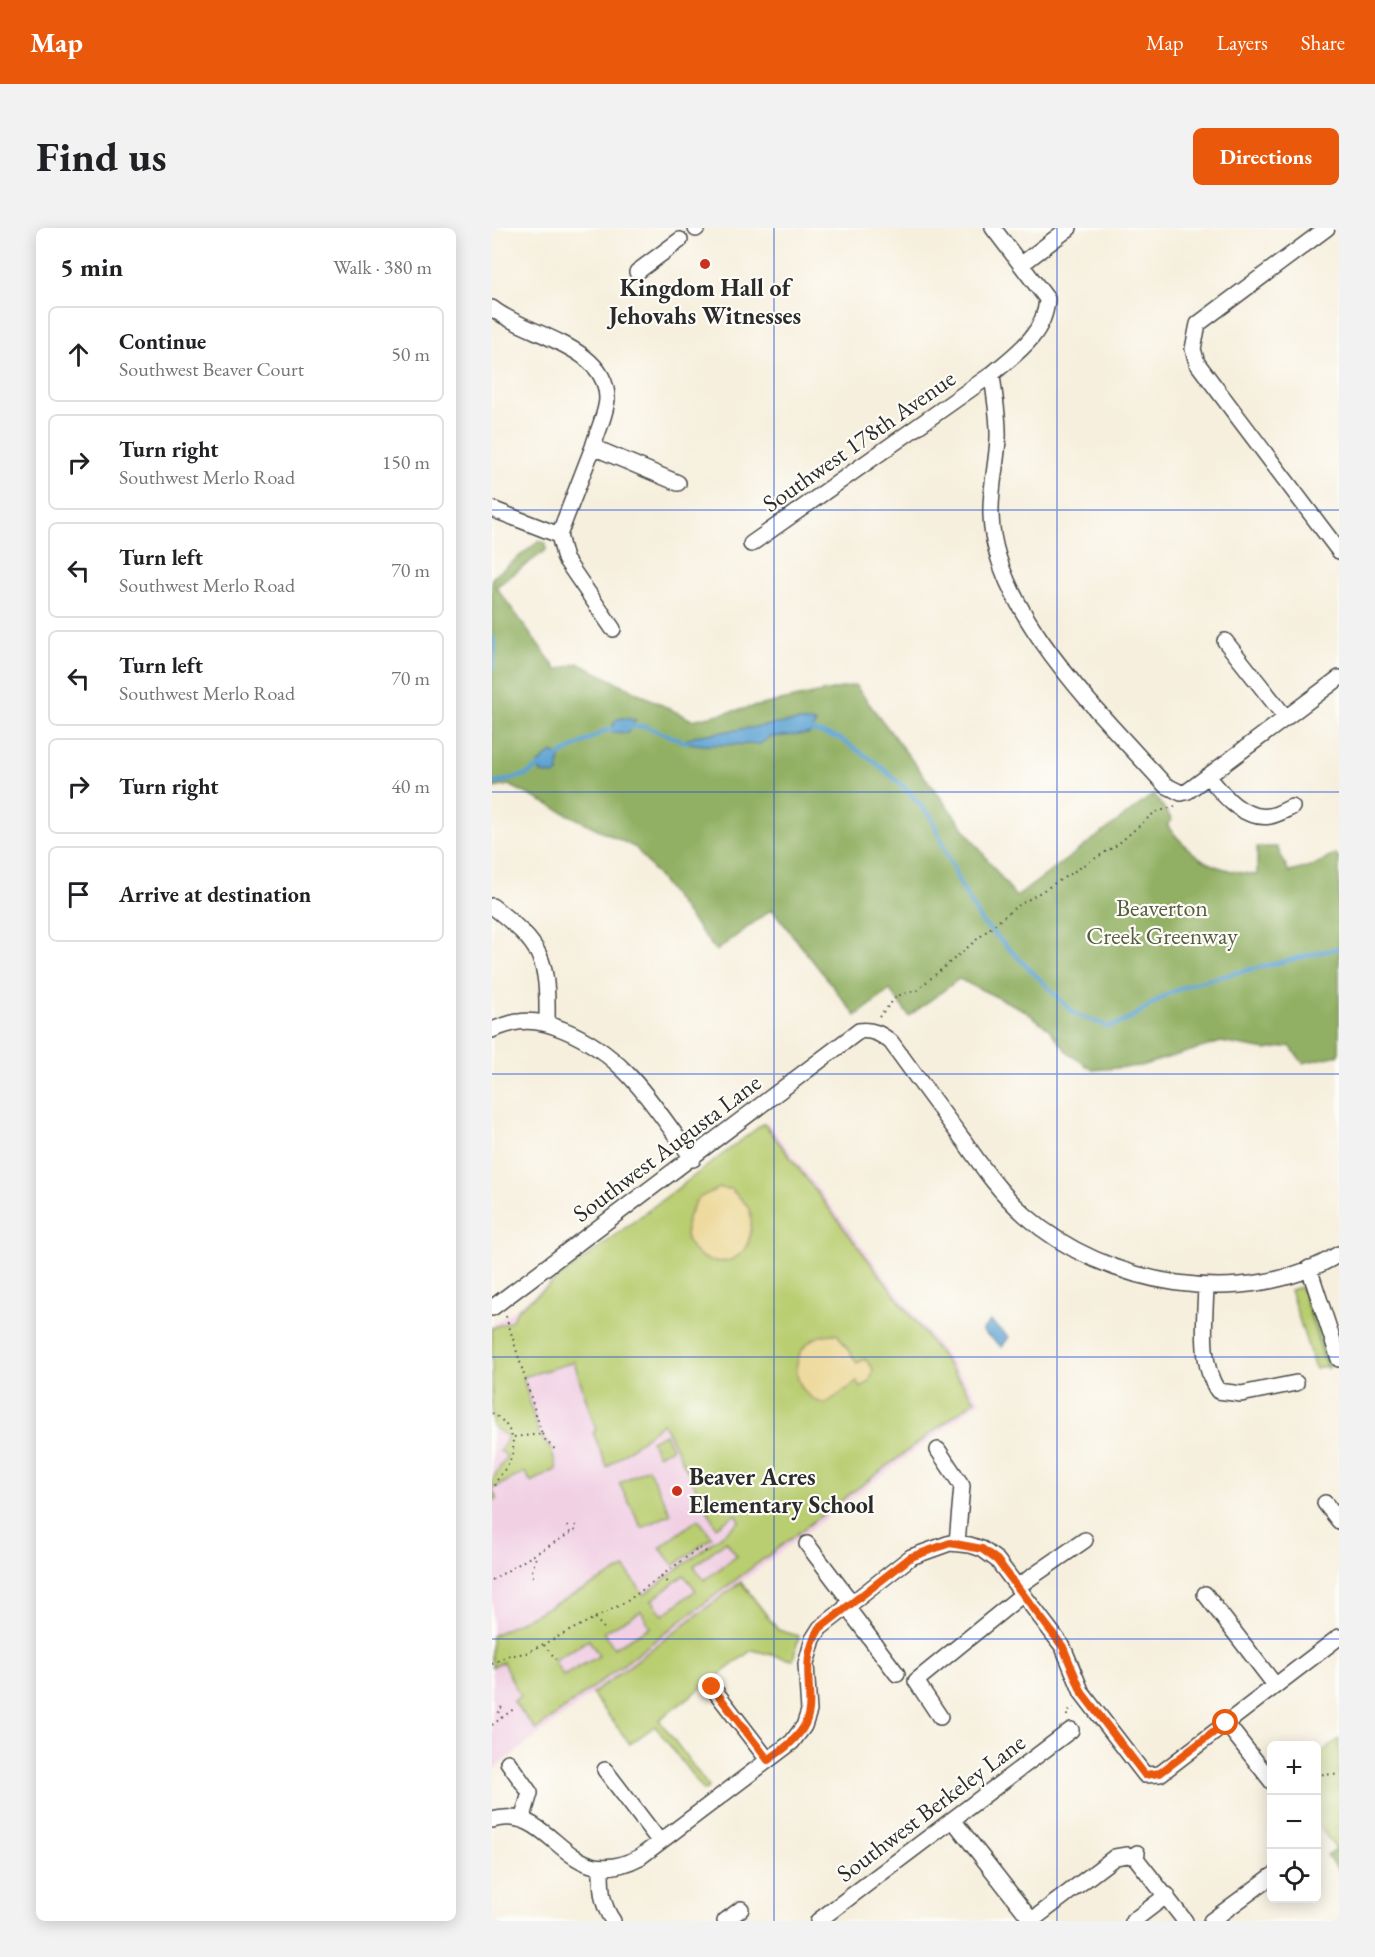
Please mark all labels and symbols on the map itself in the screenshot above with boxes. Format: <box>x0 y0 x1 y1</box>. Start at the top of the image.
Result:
marker: Kingdom Hall of Jehovahs Witnesses <box>698 257 712 271</box>
place label: Kingdom Hall of Jehovahs Witnesses <box>607 272 801 331</box>
street label: Southwest 178th Avenue <box>756 362 961 519</box>
park label: Beaverton Creek Greenway <box>1086 892 1238 951</box>
street label: Southwest Augusta Lane <box>566 1067 767 1229</box>
place label: Beaver Acres Elementary School <box>689 1461 875 1521</box>
marker: Beaver Acres Elementary School <box>670 1484 684 1498</box>
route end <box>698 1673 724 1699</box>
route start <box>1212 1709 1238 1735</box>
street label: Southwest Berkeley Lane <box>830 1726 1031 1889</box>

